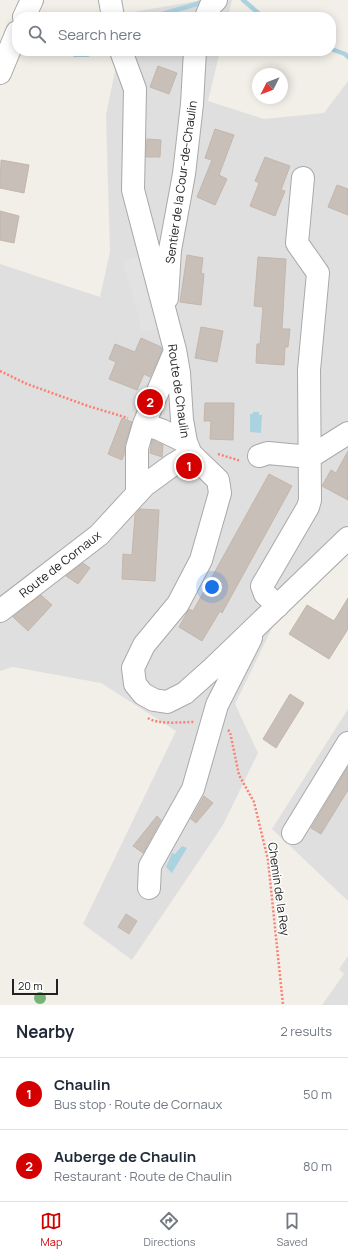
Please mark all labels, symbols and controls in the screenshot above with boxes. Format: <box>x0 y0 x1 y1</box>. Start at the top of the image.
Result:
search box <box>12 12 336 56</box>
icon: search <box>26 23 48 45</box>
text: Search here <box>58 24 141 45</box>
north arrow <box>252 68 288 104</box>
street label: Sentier de la Cour-de-Chaulin <box>161 99 201 265</box>
street label: Route de Chaulin <box>164 343 194 439</box>
pin: 2 <box>137 387 163 417</box>
pin: 1 <box>176 451 202 481</box>
street label: Route de Cornaux <box>16 526 105 601</box>
your location <box>202 577 222 597</box>
street label: Chemin de la Rey <box>264 841 294 937</box>
scale bar <box>12 977 58 996</box>
text: 20 m <box>18 978 43 993</box>
text: Nearby <box>16 1020 74 1043</box>
text: 2 results <box>280 1022 332 1040</box>
text: Chaulin <box>54 1074 110 1095</box>
text: 1 <box>26 1085 32 1103</box>
text: 50 m <box>303 1085 332 1103</box>
text: Bus stop · Route de Cornaux <box>54 1095 222 1113</box>
text: Auberge de Chaulin <box>54 1146 196 1167</box>
text: 2 <box>25 1157 33 1175</box>
text: 80 m <box>303 1157 332 1175</box>
text: Restaurant · Route de Chaulin <box>54 1167 232 1185</box>
tab: Map <box>40 1210 62 1249</box>
tab: Directions <box>143 1210 196 1249</box>
tab: Saved <box>277 1210 308 1249</box>

